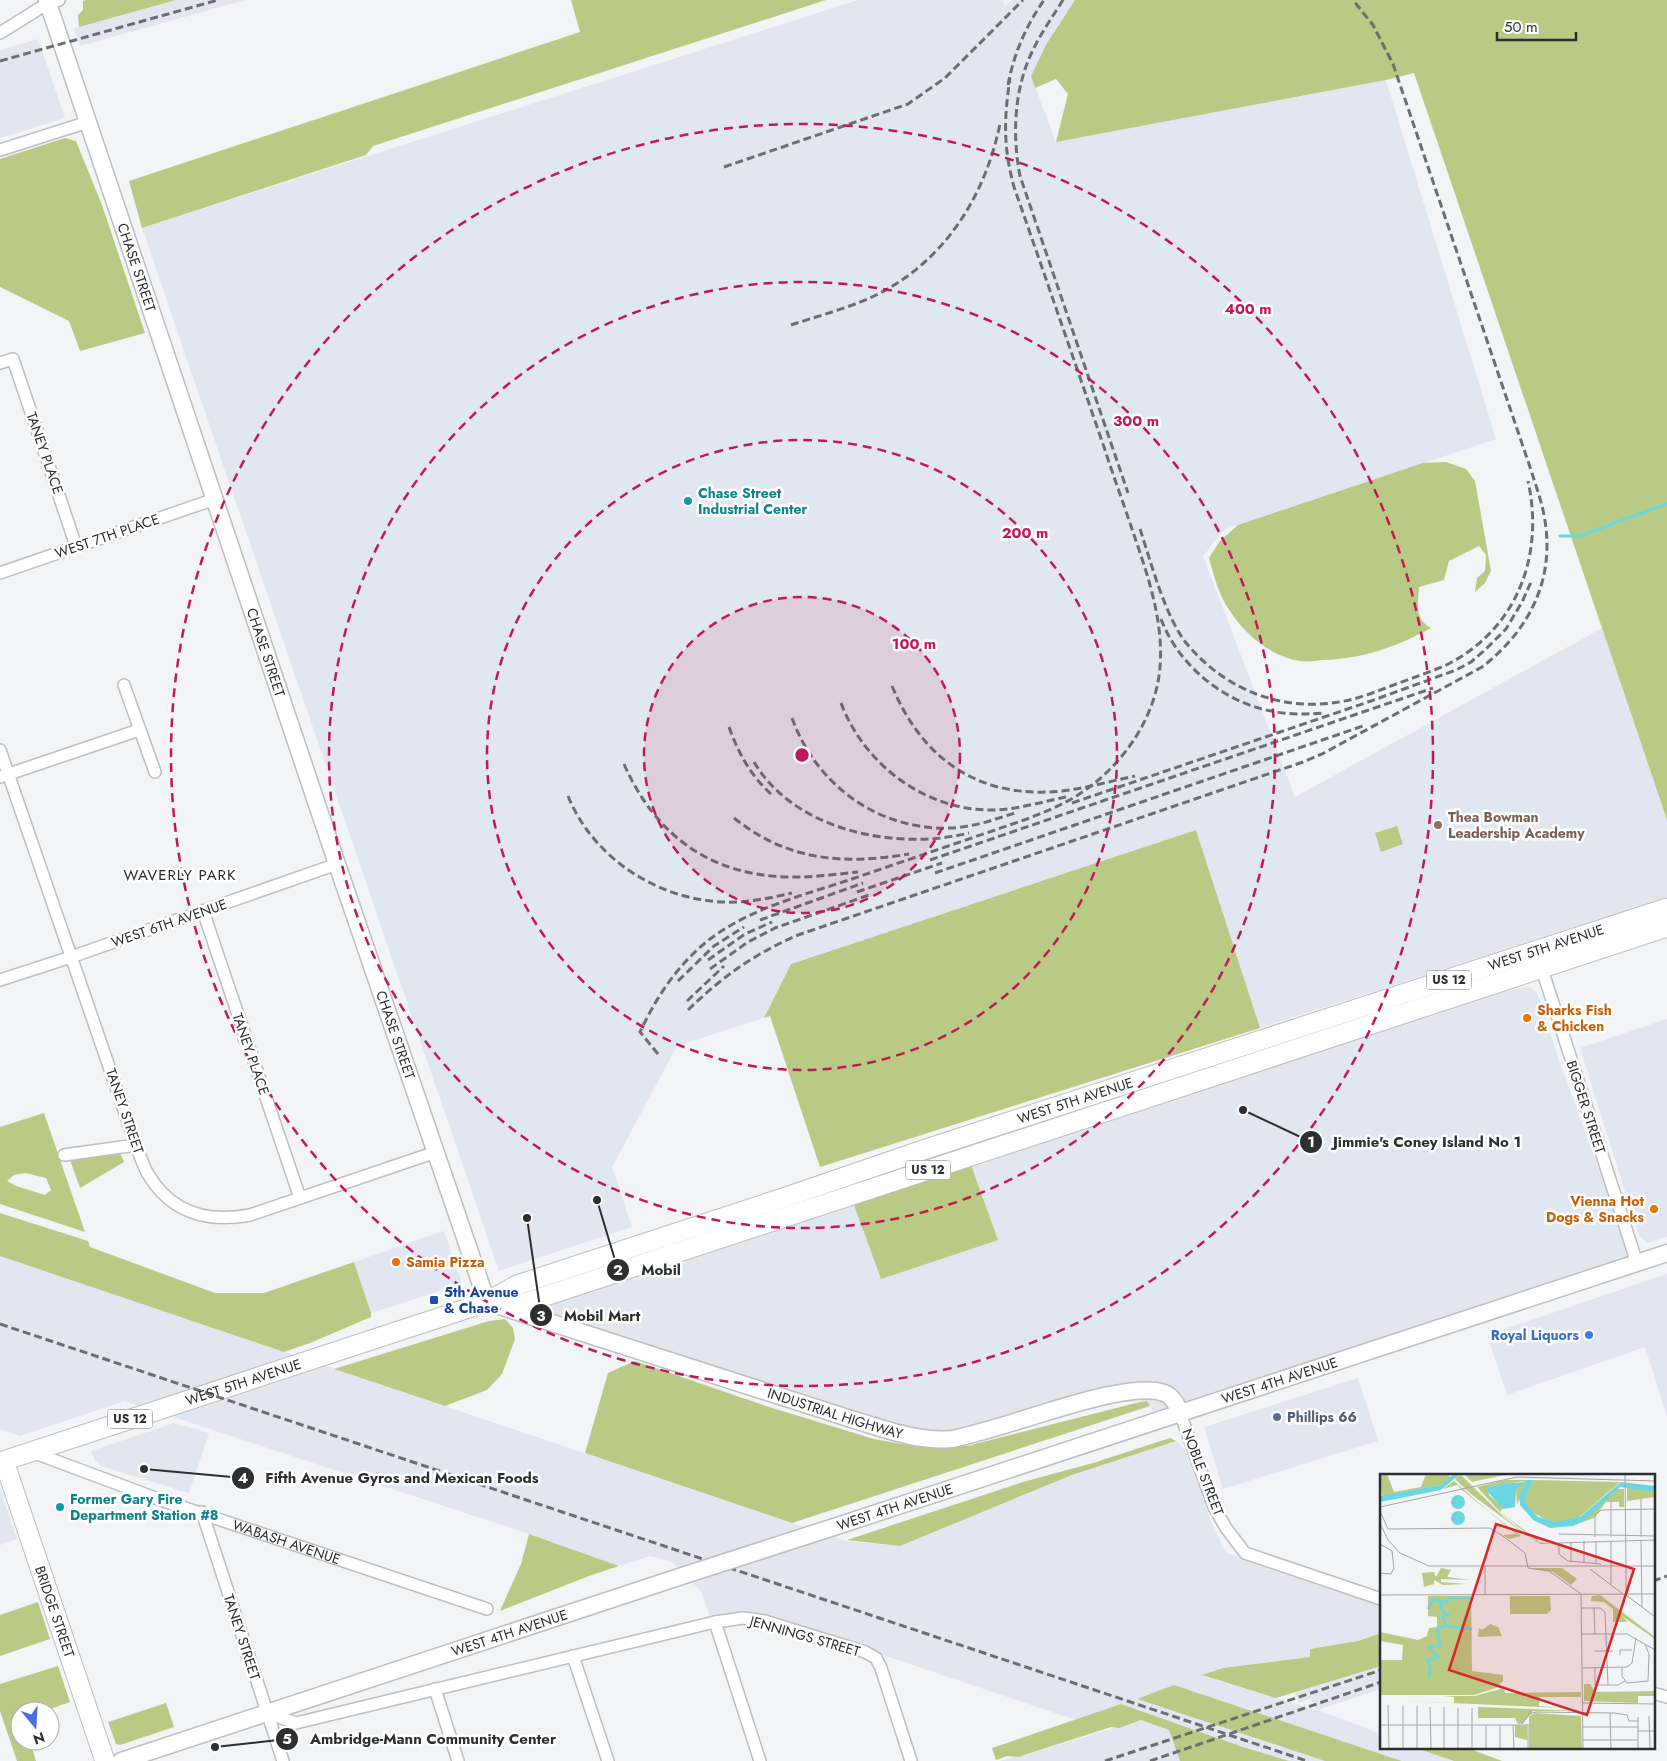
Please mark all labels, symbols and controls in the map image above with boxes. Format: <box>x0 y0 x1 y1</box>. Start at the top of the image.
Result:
scale bar <box>1497 10 1576 42</box>
text: 50 m <box>1504 16 1538 38</box>
street label: CHASE STREET <box>113 220 161 315</box>
text: 400 m <box>1224 298 1272 320</box>
street label: TANEY PLACE <box>22 409 68 497</box>
text: 300 m <box>1113 410 1159 432</box>
place label: Chase Street Industrial Center <box>698 483 808 519</box>
marker: Chase Street Industrial Center <box>682 495 694 507</box>
street label: WEST 7TH PLACE <box>52 509 162 563</box>
text: 200 m <box>1002 522 1048 544</box>
street label: CHASE STREET <box>242 605 290 700</box>
text: 100 m <box>892 633 936 655</box>
centre of rings <box>793 746 811 764</box>
place label: Thea Bowman Leadership Academy <box>1448 807 1585 843</box>
marker: Thea Bowman Leadership Academy <box>1432 819 1444 831</box>
district label: WAVERLY PARK <box>124 864 236 886</box>
street label: WEST 6TH AVENUE <box>109 894 229 952</box>
street label: WEST 5TH AVENUE <box>1485 919 1606 976</box>
road number: US 12 <box>1426 970 1472 990</box>
street label: CHASE STREET <box>371 988 420 1082</box>
place label: Sharks Fish & Chicken <box>1537 1000 1612 1036</box>
street label: TANEY PLACE <box>228 1010 274 1098</box>
marker: Sharks Fish & Chicken <box>1521 1012 1533 1024</box>
street label: BIGGER STREET <box>1562 1058 1611 1156</box>
street label: TANEY STREET <box>101 1066 149 1157</box>
street label: WEST 5TH AVENUE <box>1015 1072 1136 1129</box>
callout: Jimmie's Coney Island No 1 <box>1298 1127 1531 1157</box>
text: 1 <box>1307 1131 1315 1153</box>
text: Jimmie's Coney Island No 1 <box>1330 1131 1521 1153</box>
road number: US 12 <box>906 1160 950 1180</box>
place label: Vienna Hot Dogs & Snacks <box>1546 1191 1645 1227</box>
marker: Vienna Hot Dogs & Snacks <box>1648 1203 1660 1215</box>
place label: Samia Pizza <box>406 1252 485 1272</box>
callout: Mobil <box>606 1255 691 1285</box>
marker: Samia Pizza <box>390 1256 402 1268</box>
text: 2 <box>613 1259 623 1281</box>
text: Mobil <box>641 1259 681 1281</box>
place label: 5th Avenue & Chase <box>444 1282 519 1318</box>
marker: 5th Avenue & Chase <box>428 1294 440 1306</box>
callout: Mobil Mart <box>529 1300 650 1330</box>
text: 3 <box>536 1305 546 1327</box>
text: Mobil Mart <box>564 1305 641 1327</box>
place label: Royal Liquors <box>1491 1325 1580 1345</box>
marker: Royal Liquors <box>1583 1329 1595 1341</box>
street label: WEST 4TH AVENUE <box>1219 1352 1340 1409</box>
street label: WEST 5TH AVENUE <box>183 1354 304 1410</box>
street label: INDUSTRIAL HIGHWAY <box>765 1383 905 1444</box>
place label: Phillips 66 <box>1287 1407 1357 1427</box>
road number: US 12 <box>108 1410 152 1428</box>
marker: Phillips 66 <box>1271 1411 1283 1423</box>
street label: NOBLE STREET <box>1177 1426 1229 1519</box>
callout: Fifth Avenue Gyros and Mexican Foods <box>230 1463 549 1493</box>
text: 4 <box>238 1467 248 1489</box>
text: Fifth Avenue Gyros and Mexican Foods <box>265 1467 539 1489</box>
inset map <box>1380 1474 1654 1748</box>
street label: WEST 4TH AVENUE <box>834 1479 955 1535</box>
place label: Former Gary Fire Department Station #8 <box>70 1489 219 1525</box>
marker: Former Gary Fire Department Station #8 <box>54 1501 66 1513</box>
street label: WABASH AVENUE <box>230 1515 343 1569</box>
street label: BRIDGE STREET <box>30 1563 80 1661</box>
street label: TANEY STREET <box>219 1592 265 1683</box>
street label: WEST 4TH AVENUE <box>449 1604 570 1661</box>
street label: JENNINGS STREET <box>746 1610 863 1661</box>
north arrow <box>10 1701 60 1751</box>
callout: Ambridge-Mann Community Center <box>275 1724 566 1754</box>
text: N <box>31 1727 47 1750</box>
text: 5 <box>282 1728 292 1750</box>
text: Ambridge-Mann Community Center <box>309 1728 557 1750</box>

